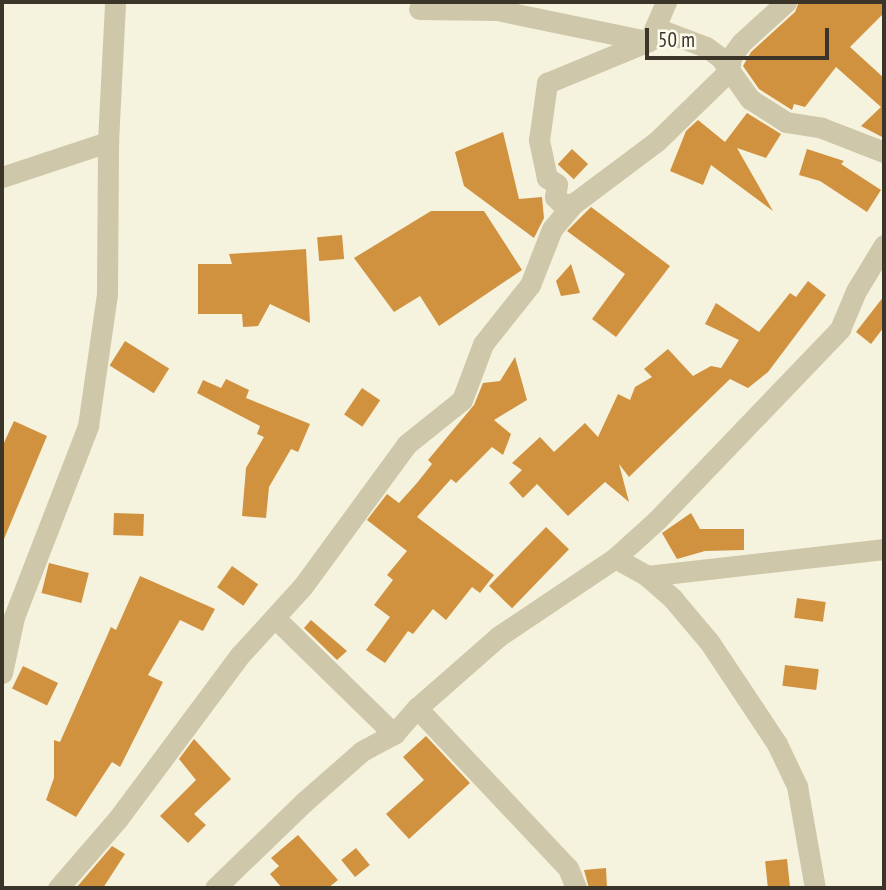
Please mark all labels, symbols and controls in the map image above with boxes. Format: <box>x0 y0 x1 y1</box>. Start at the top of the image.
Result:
scale bar <box>648 14 832 58</box>
text: 50 m <box>658 26 695 53</box>

